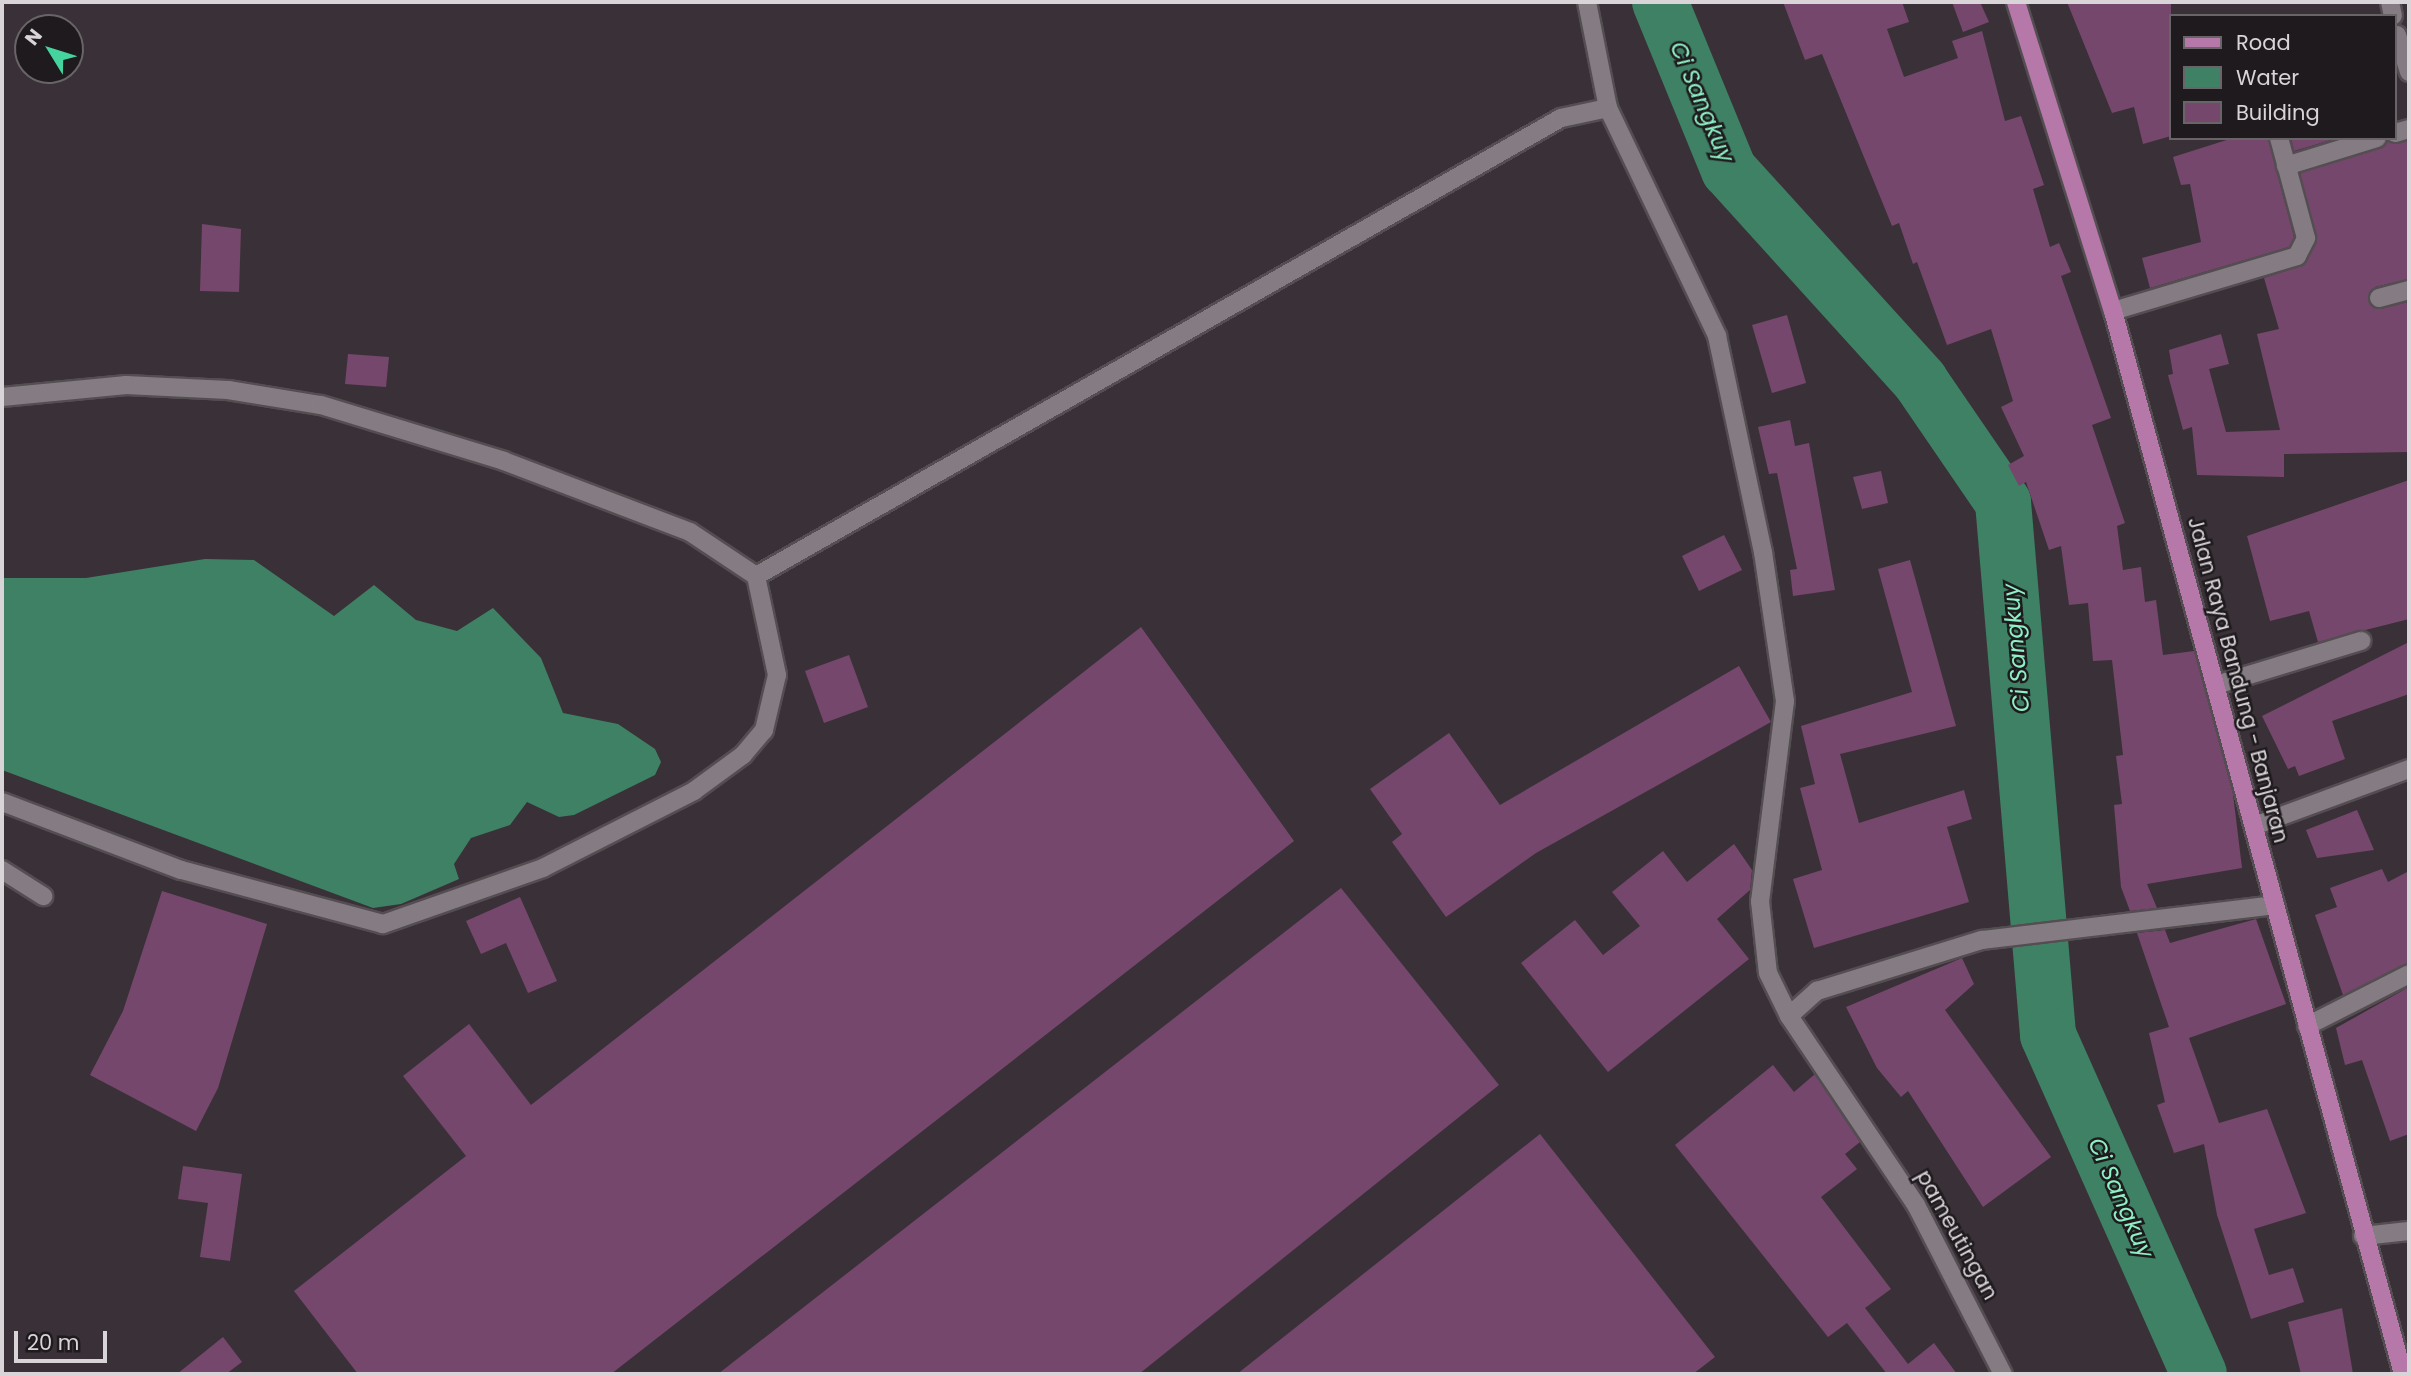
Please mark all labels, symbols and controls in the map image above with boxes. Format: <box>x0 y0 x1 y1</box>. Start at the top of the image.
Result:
north arrow <box>14 14 84 84</box>
legend <box>2170 14 2397 140</box>
text: N <box>19 23 49 51</box>
text: Road <box>2236 28 2291 57</box>
water label: Ci Sangkuy <box>1664 37 1740 167</box>
text: Water <box>2236 63 2299 92</box>
text: Building <box>2236 98 2320 127</box>
street label: Jalan Raya Bandung - Banjaran <box>2182 514 2294 846</box>
water label: Ci Sangkuy <box>1997 583 2035 713</box>
water label: Ci Sangkuy <box>2082 1133 2160 1263</box>
street label: pameutingan <box>1911 1166 2003 1304</box>
scale bar <box>18 1316 110 1360</box>
text: 20 m <box>27 1328 80 1357</box>

